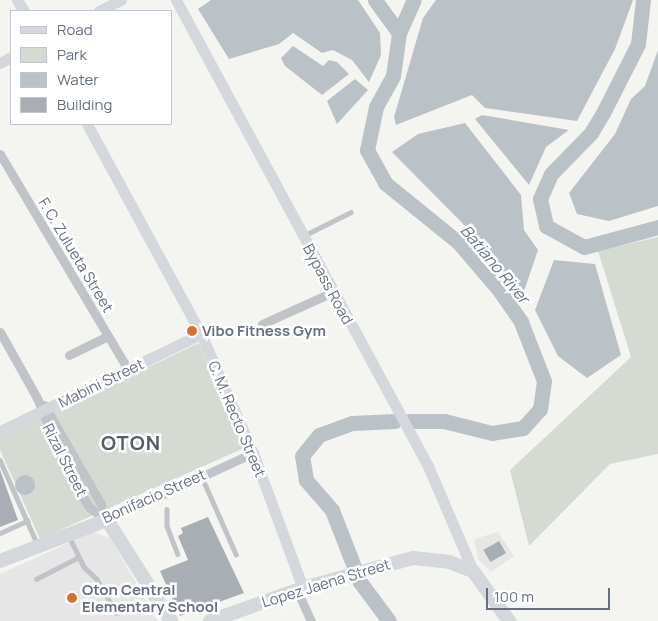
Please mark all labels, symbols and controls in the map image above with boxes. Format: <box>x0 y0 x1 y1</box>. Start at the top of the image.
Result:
legend <box>10 10 172 125</box>
text: Road <box>57 19 93 40</box>
text: Park <box>57 44 87 65</box>
text: Water <box>57 69 99 90</box>
text: Building <box>57 94 112 115</box>
street label: F. C. Zulueta Street <box>35 195 117 315</box>
water label: Batiano River <box>457 221 533 307</box>
street label: Bypass Road <box>299 241 357 327</box>
place label: Vibo Fitness Gym <box>202 322 326 340</box>
marker: Vibo Fitness Gym <box>186 325 198 337</box>
street label: Mabini Street <box>55 355 147 411</box>
street label: C. M. Recto Street <box>204 358 270 480</box>
street label: Rizal Street <box>39 421 91 499</box>
district label: OTON <box>100 430 162 454</box>
street label: Bonifacio Street <box>99 465 209 527</box>
street label: Lopez Jaena Street <box>260 555 392 611</box>
scale bar <box>488 578 612 610</box>
place label: Oton Central Elementary School <box>82 580 218 615</box>
text: 100 m <box>494 586 534 607</box>
marker: Oton Central Elementary School <box>66 592 78 604</box>

